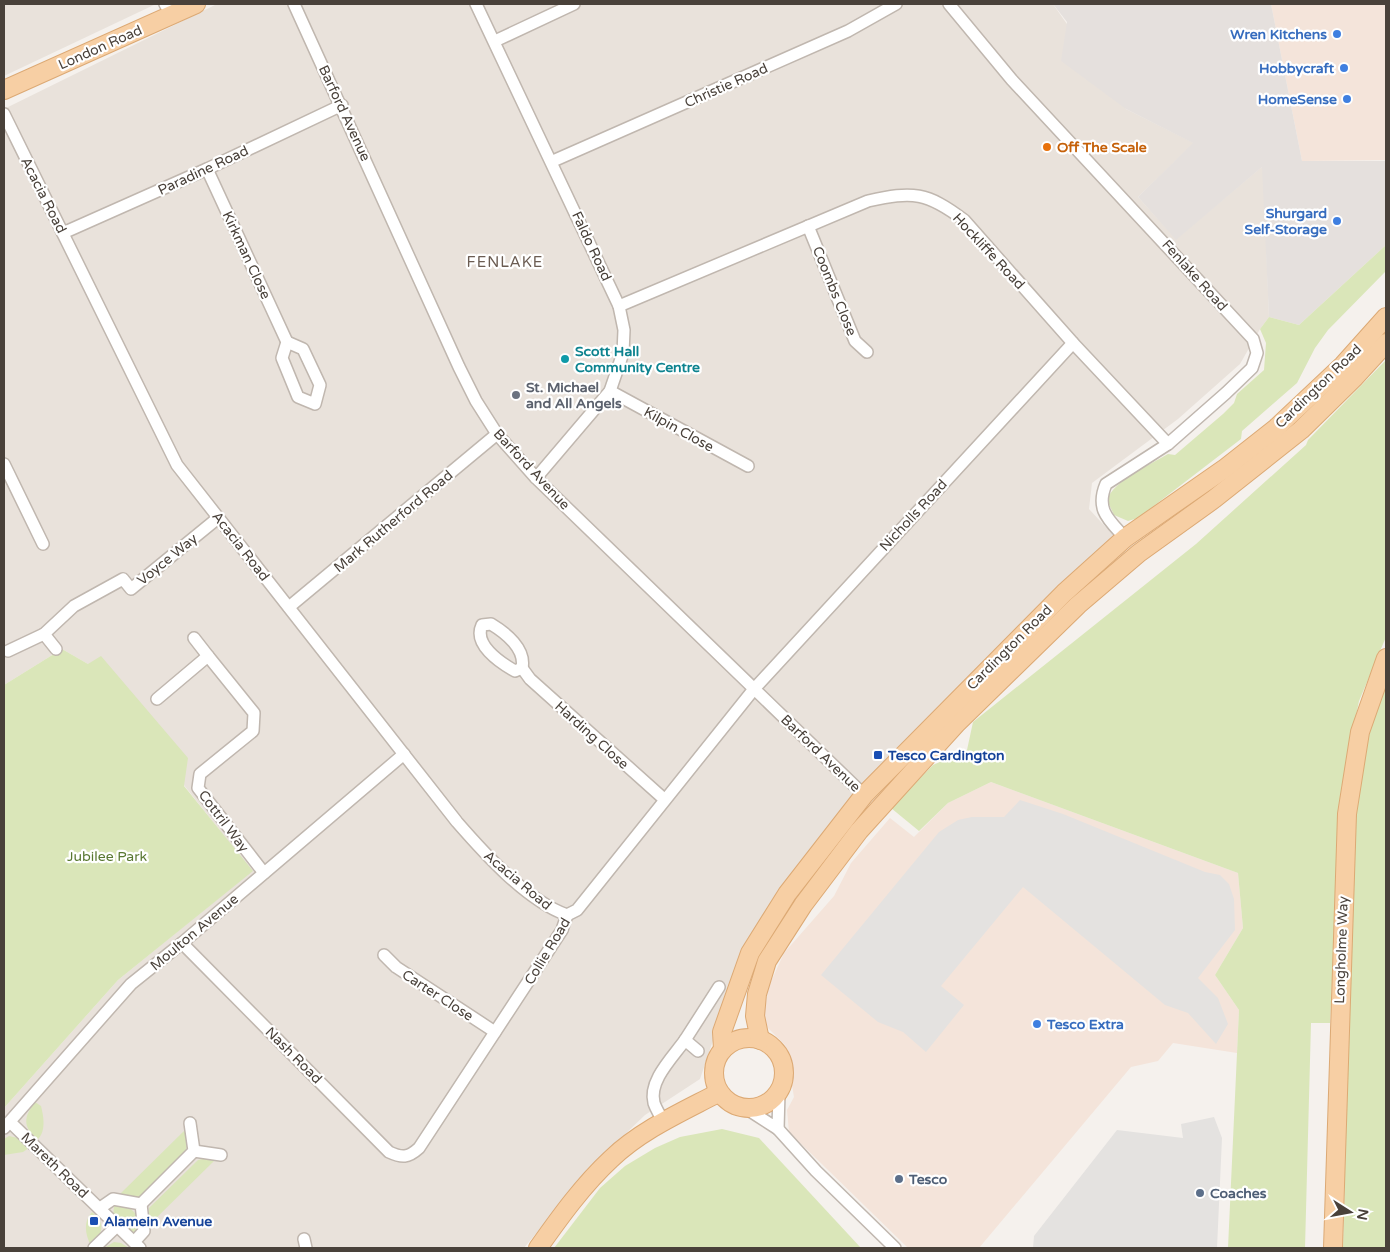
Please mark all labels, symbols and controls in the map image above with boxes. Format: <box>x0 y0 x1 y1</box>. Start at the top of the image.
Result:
street label: London Road <box>56 21 145 73</box>
place label: Wren Kitchens <box>1230 26 1327 43</box>
marker: Wren Kitchens <box>1331 28 1343 40</box>
street label: Christie Road <box>682 60 770 111</box>
place label: Hobbycraft <box>1259 60 1335 77</box>
street label: Barford Avenue <box>315 62 374 164</box>
marker: Hobbycraft <box>1338 62 1350 74</box>
place label: HomeSense <box>1258 91 1337 108</box>
marker: HomeSense <box>1341 93 1353 105</box>
place label: Off The Scale <box>1057 139 1147 156</box>
marker: Off The Scale <box>1041 141 1053 153</box>
street label: Paradine Road <box>155 142 251 199</box>
street label: Acacia Road <box>17 154 70 236</box>
place label: Shurgard Self-Storage <box>1245 205 1327 238</box>
street label: Kirkman Close <box>219 209 274 302</box>
street label: Faldo Road <box>568 209 615 284</box>
street label: Hockliffe Road <box>949 210 1028 293</box>
marker: Shurgard Self-Storage <box>1331 215 1343 227</box>
street label: Fenlake Road <box>1158 236 1231 314</box>
street label: Coombs Close <box>809 244 860 338</box>
district label: FENLAKE <box>467 253 543 271</box>
street label: Cardington Road <box>1272 341 1365 432</box>
place label: Scott Hall Community Centre <box>575 343 700 376</box>
marker: Scott Hall Community Centre <box>559 353 571 365</box>
place label: St. Michael and All Angels <box>526 379 622 412</box>
marker: St. Michael and All Angels <box>510 389 522 401</box>
street label: Kilpin Close <box>641 403 717 456</box>
street label: Barford Avenue <box>490 425 573 513</box>
street label: Mark Rutherford Road <box>330 467 456 576</box>
street label: Nicholls Road <box>876 476 951 555</box>
street label: Acacia Road <box>208 508 273 584</box>
street label: Voyce Way <box>134 530 201 589</box>
street label: Cardington Road <box>963 601 1056 694</box>
street label: Harding Close <box>551 698 632 773</box>
street label: Barford Avenue <box>777 711 864 796</box>
place label: Tesco Cardington <box>887 747 1005 764</box>
marker: Tesco Cardington <box>872 749 884 761</box>
street label: Cottril Way <box>195 787 253 856</box>
street label: Acacia Road <box>480 847 555 914</box>
park label: Jubilee Park <box>67 848 147 865</box>
street label: Moulton Avenue <box>147 891 242 974</box>
street label: Longholme Way <box>1331 895 1352 1004</box>
street label: Collie Road <box>521 915 574 988</box>
street label: Carter Close <box>399 966 477 1025</box>
place label: Tesco Extra <box>1046 1016 1124 1033</box>
marker: Tesco Extra <box>1031 1018 1043 1030</box>
street label: Nash Road <box>262 1023 326 1087</box>
street label: Mareth Road <box>17 1129 92 1202</box>
place label: Tesco <box>908 1171 948 1188</box>
marker: Tesco <box>893 1173 905 1185</box>
place label: Coaches <box>1210 1185 1267 1202</box>
marker: Coaches <box>1194 1187 1206 1199</box>
north arrow <box>1325 1187 1375 1237</box>
text: N <box>1353 1207 1372 1222</box>
place label: Alamein Avenue <box>104 1213 212 1230</box>
marker: Alamein Avenue <box>88 1215 100 1227</box>

